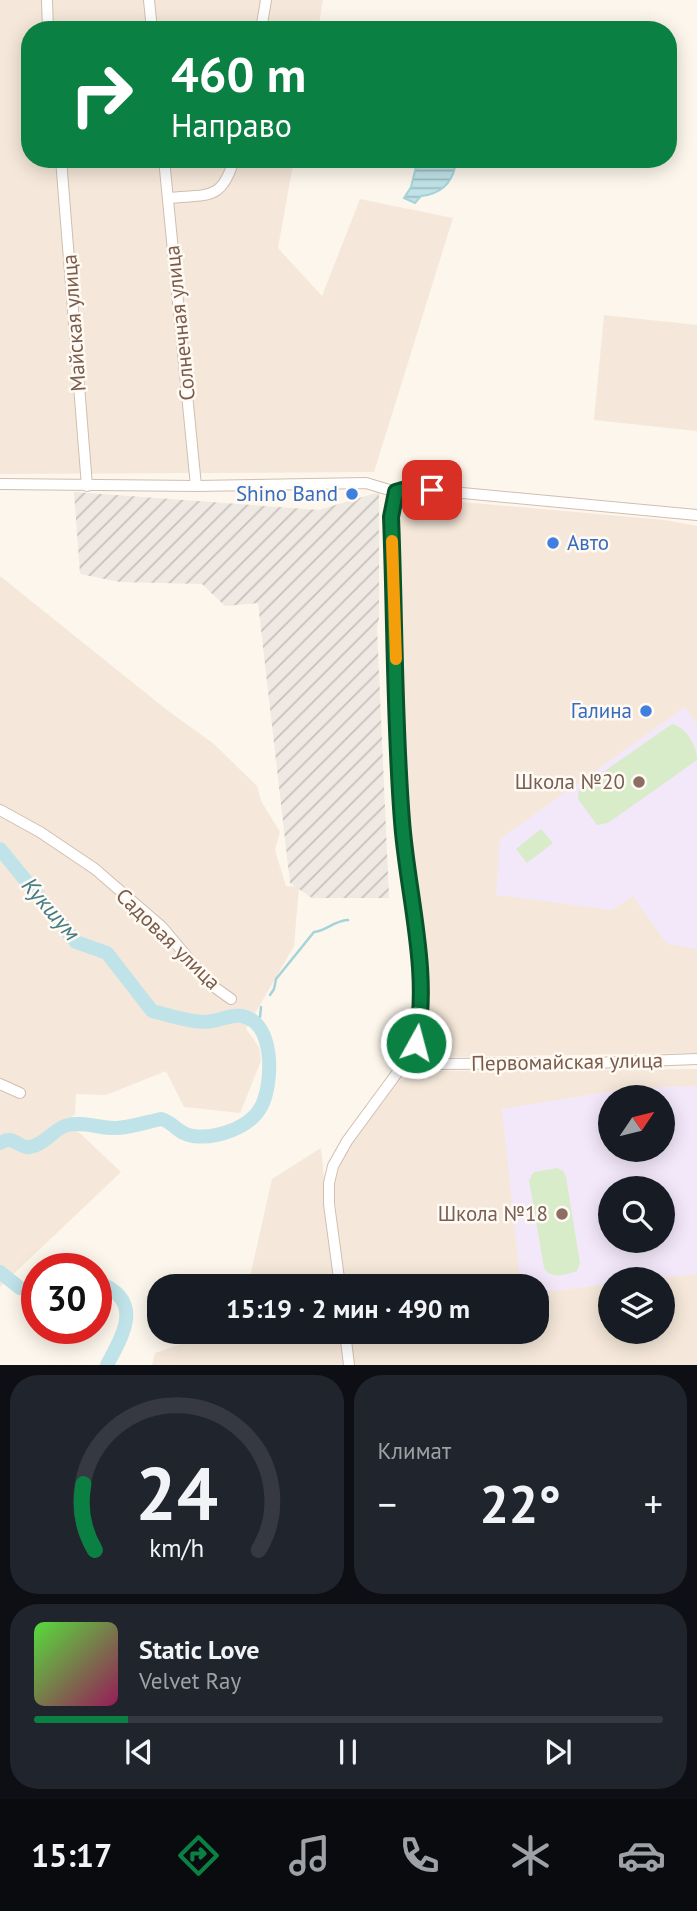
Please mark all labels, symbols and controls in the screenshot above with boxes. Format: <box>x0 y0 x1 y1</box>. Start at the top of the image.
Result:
text: 460 m <box>171 42 306 106</box>
icon: right <box>56 49 147 140</box>
text: Направо <box>171 104 292 146</box>
street label: Солнечная улица <box>158 244 201 402</box>
street label: Майская улица <box>55 254 92 393</box>
pin <box>402 460 462 520</box>
icon: arrive <box>413 471 451 509</box>
place label: Shino Band <box>236 480 338 507</box>
marker: Shino Band <box>344 486 360 502</box>
place label: Авто <box>567 529 609 556</box>
marker: Авто <box>545 535 561 551</box>
place label: Галина <box>571 697 632 724</box>
marker: Галина <box>638 703 654 719</box>
place label: Школа №20 <box>515 768 625 795</box>
marker: Школа №20 <box>631 774 647 790</box>
water label: Кукшум <box>16 871 87 946</box>
street label: Садовая улица <box>110 882 226 995</box>
position arrow <box>379 1006 453 1080</box>
street label: Первомайская улица <box>471 1046 663 1077</box>
north arrow <box>598 1085 676 1162</box>
map controls <box>598 1085 675 1344</box>
button: search <box>598 1176 675 1253</box>
place label: Школа №18 <box>438 1200 548 1227</box>
marker: Школа №18 <box>554 1206 570 1222</box>
speed limit sign: 30 <box>21 1253 112 1344</box>
button: layers <box>598 1267 675 1344</box>
text: 15:19 · 2 мин · 490 m <box>226 1292 470 1325</box>
text: Климат <box>378 1436 451 1465</box>
text: 24 <box>135 1447 218 1541</box>
text: 22° <box>479 1470 561 1537</box>
text: − <box>378 1479 397 1528</box>
text: + <box>644 1479 663 1528</box>
text: km/h <box>149 1532 204 1564</box>
text: Static Love <box>139 1633 260 1666</box>
text: Velvet Ray <box>139 1666 241 1695</box>
icon: previous <box>120 1733 158 1771</box>
icon: pause <box>329 1733 367 1771</box>
icon: next <box>539 1733 577 1771</box>
icon: directions <box>174 1831 223 1880</box>
icon: music <box>285 1831 334 1880</box>
icon: phone <box>395 1831 444 1880</box>
icon: climate <box>506 1831 555 1880</box>
icon: car <box>617 1831 666 1880</box>
text: 15:17 <box>31 1834 112 1876</box>

